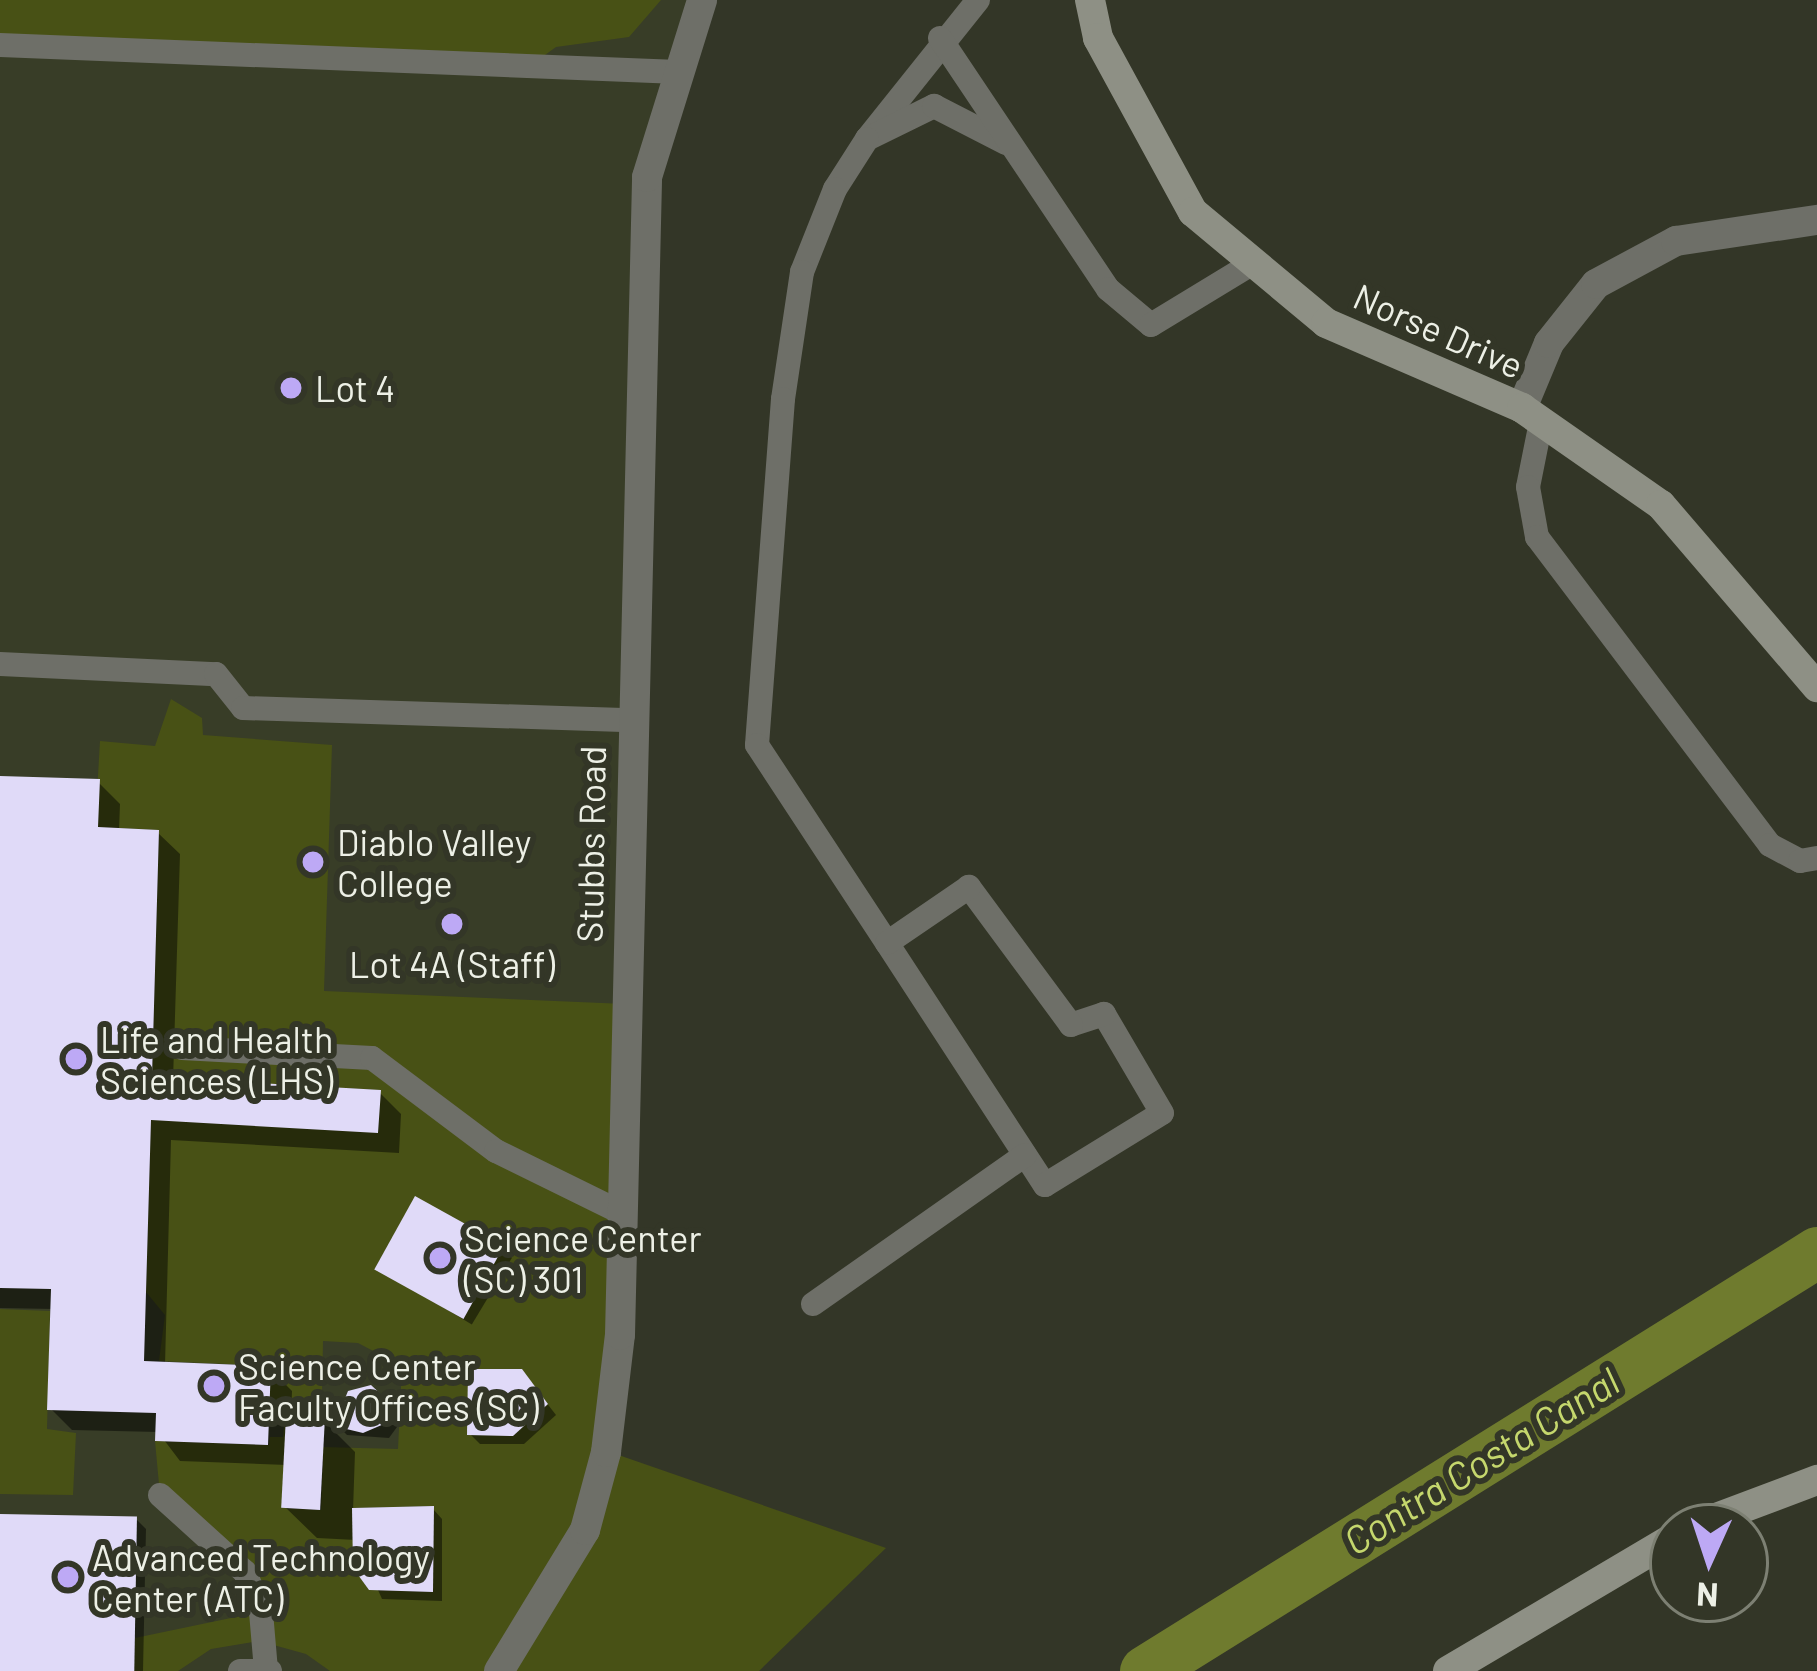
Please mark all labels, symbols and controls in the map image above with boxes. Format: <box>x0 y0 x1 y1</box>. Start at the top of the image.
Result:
street label: Norse Drive <box>1348 273 1530 387</box>
place label: Lot 4 <box>315 366 395 410</box>
marker: Lot 4 <box>278 375 304 401</box>
street label: Stubbs Road <box>567 745 613 943</box>
place label: Diablo Valley College <box>337 819 531 904</box>
marker: Diablo Valley College <box>300 849 326 875</box>
marker: Lot 4A (Staff) <box>439 911 465 937</box>
place label: Lot 4A (Staff) <box>349 942 555 986</box>
place label: Life and Health Sciences (LHS) <box>100 1016 333 1101</box>
marker: Life and Health Sciences (LHS) <box>63 1046 89 1072</box>
place label: Science Center (SC) 301 <box>464 1215 702 1300</box>
marker: Science Center (SC) 301 <box>427 1245 453 1271</box>
place label: Science Center Faculty Offices (SC) <box>238 1343 539 1428</box>
water label: Contra Costa Canal <box>1335 1358 1627 1564</box>
marker: Science Center Faculty Offices (SC) <box>201 1373 227 1399</box>
north arrow <box>1649 1503 1769 1623</box>
place label: Advanced Technology Center (ATC) <box>92 1534 430 1619</box>
marker: Advanced Technology Center (ATC) <box>55 1564 81 1590</box>
text: N <box>1695 1575 1719 1617</box>

